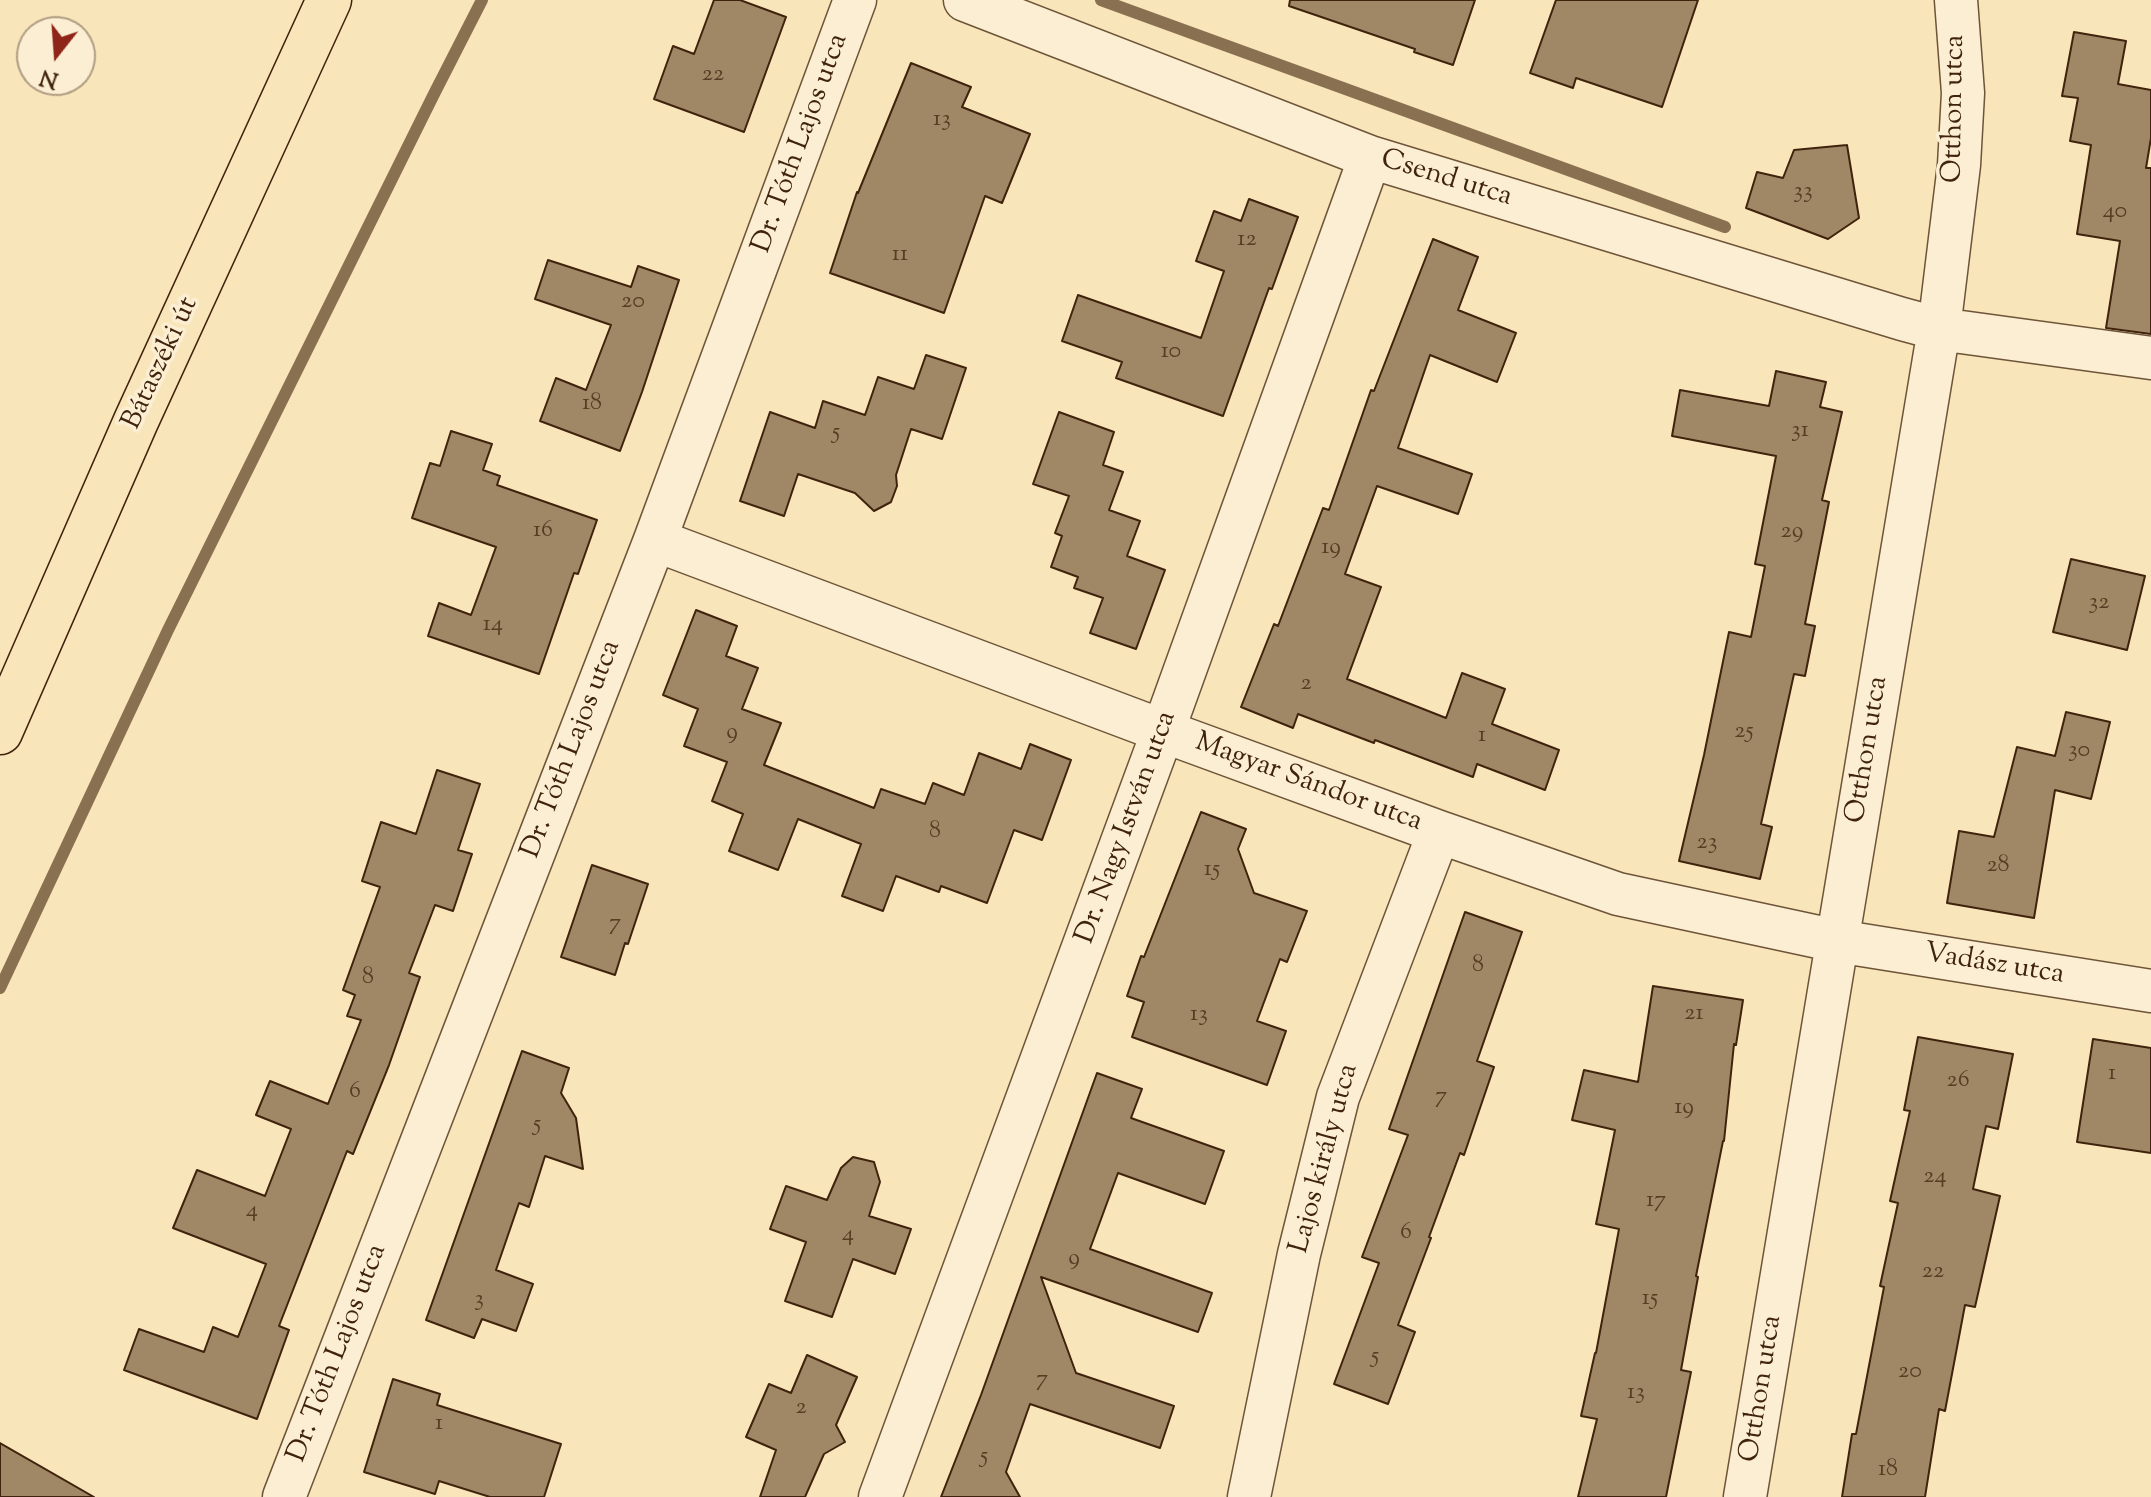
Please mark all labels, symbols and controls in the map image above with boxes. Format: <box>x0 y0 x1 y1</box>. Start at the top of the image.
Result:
north arrow <box>16 16 96 96</box>
street label: Dr. Tóth Lajos utca <box>747 30 857 258</box>
street label: Otthon utca <box>1938 35 1974 183</box>
text: N <box>36 59 63 95</box>
house number: 22 <box>702 62 724 90</box>
house number: 13 <box>933 107 951 135</box>
street label: Csend utca <box>1376 144 1516 216</box>
house number: 33 <box>1793 179 1813 207</box>
house number: 40 <box>2103 199 2127 227</box>
house number: 12 <box>1237 227 1257 255</box>
house number: 11 <box>892 242 908 270</box>
house number: 20 <box>621 289 645 317</box>
street label: Bátaszéki út <box>117 292 207 436</box>
house number: 10 <box>1161 339 1181 367</box>
house number: 18 <box>582 391 602 419</box>
house number: 31 <box>1791 418 1809 446</box>
house number: 5 <box>832 420 840 448</box>
house number: 16 <box>533 518 553 546</box>
house number: 29 <box>1781 519 1803 547</box>
house number: 19 <box>1321 535 1341 563</box>
house number: 32 <box>2089 590 2109 618</box>
house number: 14 <box>483 612 503 640</box>
street label: Dr. Tóth Lajos utca <box>516 636 630 864</box>
house number: 2 <box>1300 671 1312 699</box>
street label: Otthon utca <box>1841 674 1897 826</box>
street label: Dr. Nagy István utca <box>1070 707 1186 949</box>
house number: 25 <box>1734 719 1754 747</box>
house number: 9 <box>726 720 738 748</box>
house number: 1 <box>1478 723 1486 751</box>
street label: Magyar Sándor utca <box>1190 727 1426 841</box>
house number: 30 <box>2068 738 2090 766</box>
house number: 8 <box>929 819 941 847</box>
house number: 23 <box>1697 830 1717 858</box>
house number: 28 <box>1986 853 2010 881</box>
house number: 15 <box>1204 857 1220 885</box>
house number: 7 <box>609 911 621 939</box>
street label: Vadász utca <box>1922 938 2066 994</box>
house number: 8 <box>1472 953 1484 981</box>
house number: 8 <box>362 965 374 993</box>
house number: 21 <box>1684 1001 1704 1029</box>
house number: 13 <box>1190 1002 1208 1030</box>
street label: Lajos király utca <box>1285 1061 1367 1257</box>
house number: 1 <box>2108 1061 2116 1089</box>
house number: 26 <box>1946 1068 1970 1096</box>
house number: 6 <box>349 1079 361 1107</box>
house number: 7 <box>1435 1084 1447 1112</box>
house number: 19 <box>1674 1095 1694 1123</box>
house number: 5 <box>533 1112 541 1140</box>
house number: 24 <box>1923 1164 1947 1192</box>
house number: 17 <box>1646 1188 1666 1216</box>
house number: 4 <box>246 1198 258 1226</box>
house number: 6 <box>1400 1220 1412 1248</box>
house number: 4 <box>842 1222 854 1250</box>
street label: Dr. Tóth Lajos utca <box>282 1240 396 1468</box>
house number: 9 <box>1068 1246 1080 1274</box>
house number: 22 <box>1922 1259 1944 1287</box>
house number: 15 <box>1642 1286 1658 1314</box>
house number: 3 <box>474 1287 484 1315</box>
street label: Otthon utca <box>1735 1313 1791 1465</box>
house number: 5 <box>1371 1344 1379 1372</box>
house number: 20 <box>1898 1359 1922 1387</box>
house number: 7 <box>1036 1367 1048 1395</box>
house number: 13 <box>1627 1380 1645 1408</box>
house number: 2 <box>795 1395 807 1423</box>
house number: 1 <box>435 1411 443 1439</box>
house number: 5 <box>980 1444 988 1472</box>
house number: 18 <box>1878 1457 1898 1485</box>

